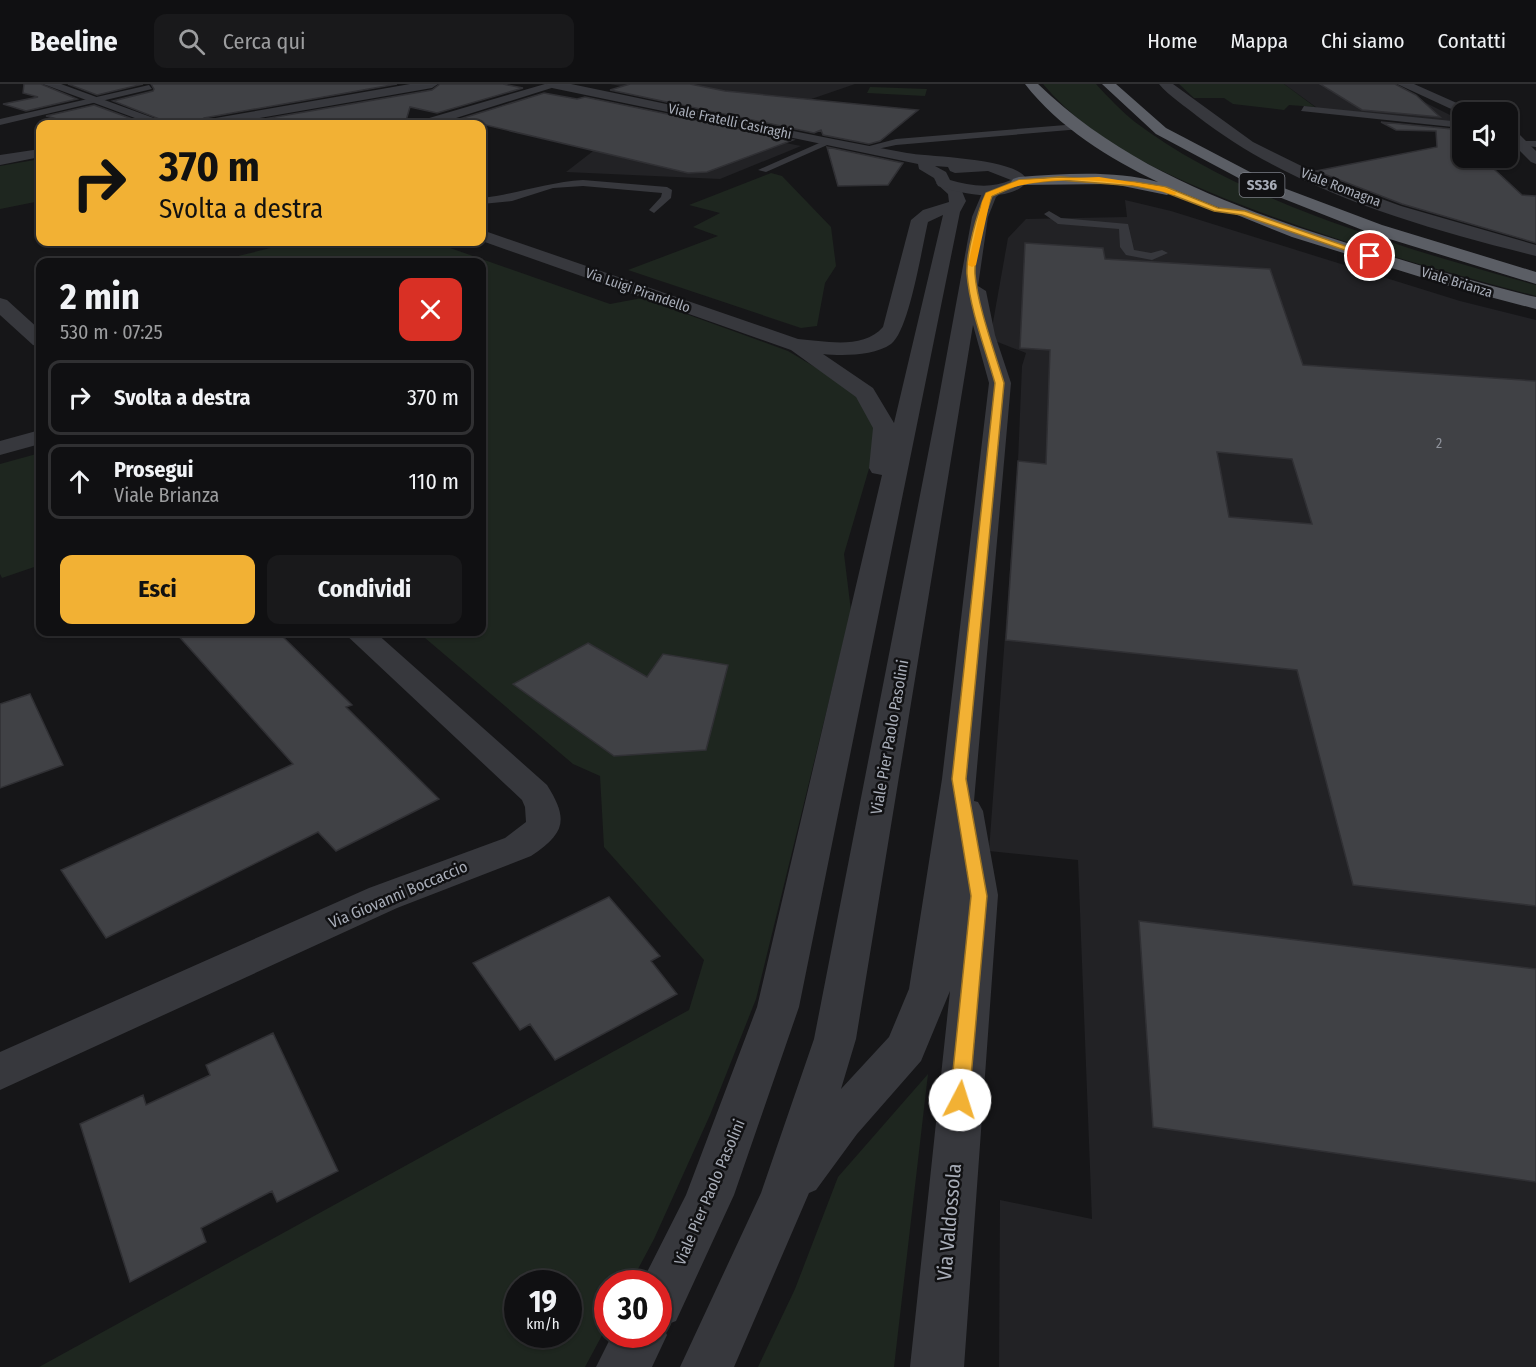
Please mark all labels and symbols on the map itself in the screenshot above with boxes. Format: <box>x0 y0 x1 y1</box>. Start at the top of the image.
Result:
street label: Viale Fratelli Casiraghi <box>667 100 793 143</box>
street label: Viale Romagna <box>1298 164 1383 211</box>
road number: SS36 <box>1240 173 1284 197</box>
pin <box>1344 230 1395 281</box>
street label: Viale Brianza <box>1419 264 1495 301</box>
street label: Via Luigi Pirandello <box>583 265 692 316</box>
house number: 2 <box>1436 435 1442 452</box>
street label: Viale Pier Paolo Pasolini <box>867 658 912 816</box>
street label: Via Giovanni Boccaccio <box>326 857 470 932</box>
position arrow <box>928 1068 992 1132</box>
street label: Viale Pier Paolo Pasolini <box>670 1116 749 1268</box>
street label: Via Valdossola <box>932 1162 966 1282</box>
speed limit sign: 30 <box>594 1270 672 1348</box>

